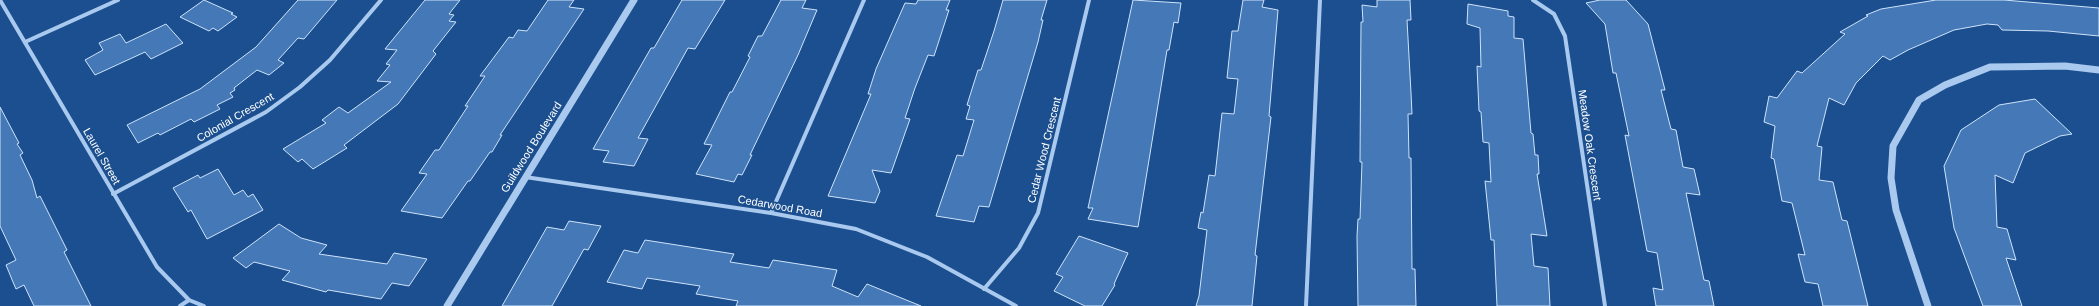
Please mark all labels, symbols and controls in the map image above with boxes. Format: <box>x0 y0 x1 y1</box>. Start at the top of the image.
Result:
street label: Meadow Oak Crescent <box>1576 89 1604 201</box>
street label: Colonial Crescent <box>194 90 276 144</box>
street label: Cedar Wood Crescent <box>1025 96 1063 204</box>
street label: Guildwood Boulevard <box>498 99 564 195</box>
street label: Laurel Street <box>81 126 123 186</box>
street label: Cedarwood Road <box>737 193 823 219</box>

